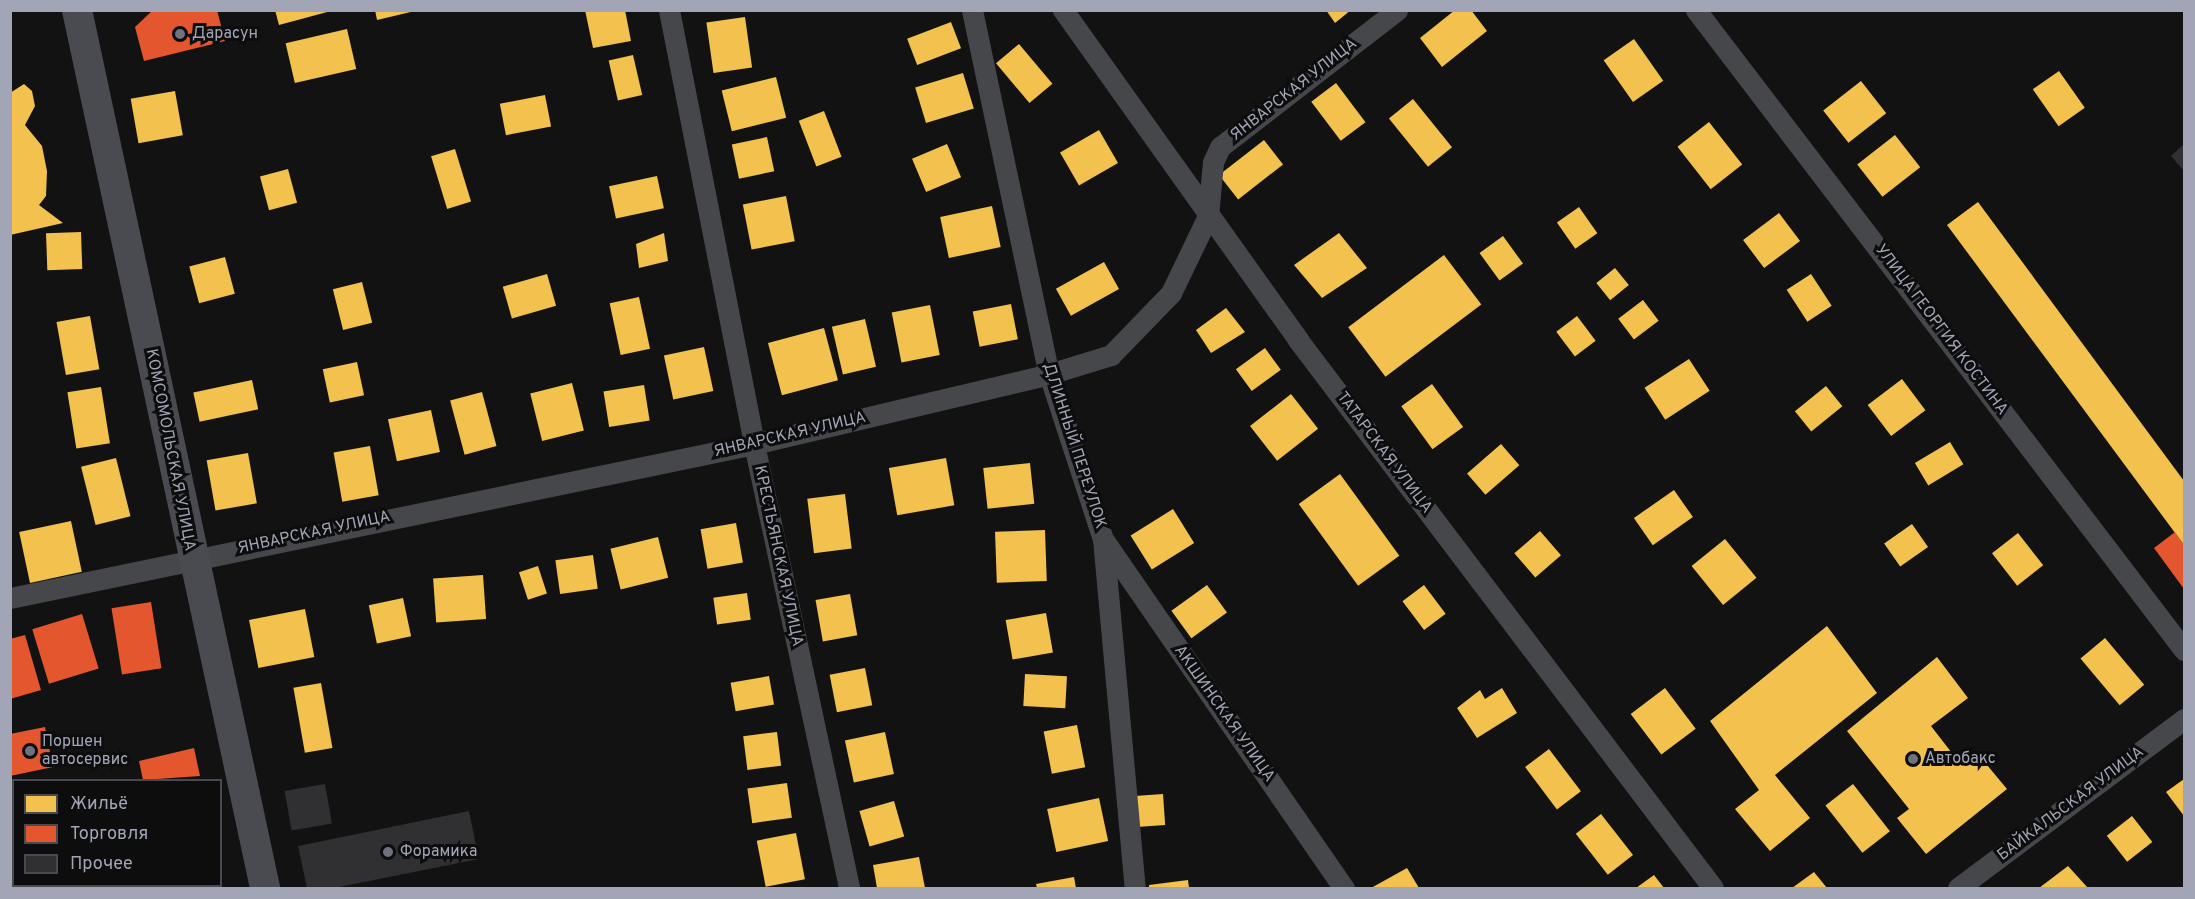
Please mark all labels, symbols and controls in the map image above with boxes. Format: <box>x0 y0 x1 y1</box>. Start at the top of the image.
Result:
place label: Дарасун <box>192 24 258 44</box>
marker: Дарасун <box>173 27 187 41</box>
street label: ЯНВАРСКАЯ УЛИЦА <box>1227 35 1361 145</box>
street label: УЛИЦА ГЕОРГИЯ КОСТИНА <box>1870 241 2012 419</box>
street label: КОМСОМОЛЬСКАЯ УЛИЦА <box>141 347 199 553</box>
street label: ДЛИННЫЙ ПЕРЕУЛОК <box>1038 361 1110 531</box>
street label: ТАТАРСКАЯ УЛИЦА <box>1332 389 1436 517</box>
street label: ЯНВАРСКАЯ УЛИЦА <box>712 408 868 462</box>
street label: КРЕСТЬЯНСКАЯ УЛИЦА <box>749 464 807 648</box>
street label: ЯНВАРСКАЯ УЛИЦА <box>236 507 392 559</box>
street label: АКШИНСКАЯ УЛИЦА <box>1170 642 1278 786</box>
place label: Поршен автосервис <box>42 732 128 770</box>
street label: БАЙКАЛЬСКАЯ УЛИЦА <box>1994 743 2148 865</box>
marker: Поршен автосервис <box>23 744 37 758</box>
place label: Автобакс <box>1925 749 1996 769</box>
marker: Автобакс <box>1906 752 1920 766</box>
legend <box>12 779 222 887</box>
text: Жильё <box>70 793 128 816</box>
text: Торговля <box>70 823 148 846</box>
place label: Форамика <box>400 842 477 862</box>
marker: Форамика <box>381 845 395 859</box>
text: Прочее <box>70 853 133 876</box>

